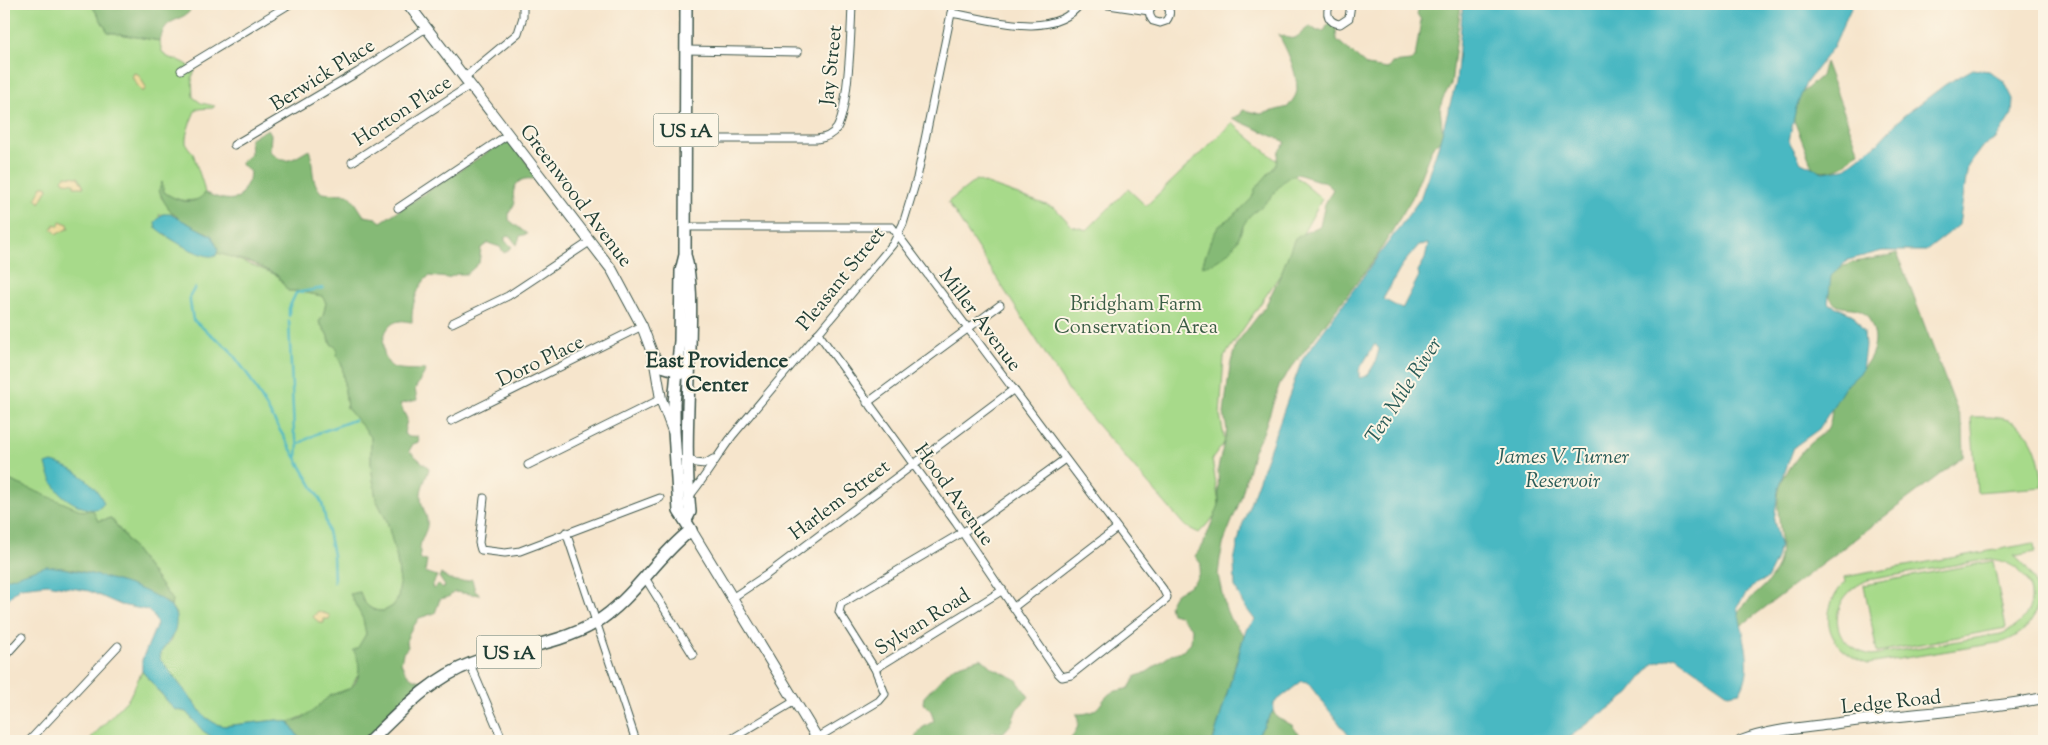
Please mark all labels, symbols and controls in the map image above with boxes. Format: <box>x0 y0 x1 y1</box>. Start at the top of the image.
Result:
street label: Jay Street <box>814 24 851 108</box>
street label: Berwick Place <box>266 32 381 120</box>
street label: Horton Place <box>348 69 458 155</box>
road number: US 1A <box>654 114 718 146</box>
street label: Greenwood Avenue <box>512 119 638 274</box>
street label: Pleasant Street <box>791 221 893 338</box>
street label: Miller Avenue <box>930 263 1028 378</box>
park label: Bridgham Farm Conservation Area <box>1054 291 1218 343</box>
street label: Doro Place <box>493 329 590 396</box>
water label: Ten Mile River <box>1359 331 1451 450</box>
district label: East Providence Center <box>646 347 788 401</box>
street label: Hood Avenue <box>906 438 1000 553</box>
water label: James V. Turner Reservoir <box>1496 443 1630 497</box>
street label: Harlem Street <box>784 453 897 548</box>
street label: Sylvan Road <box>870 582 977 664</box>
road number: US 1A <box>476 636 542 669</box>
street label: Ledge Road <box>1840 684 1943 723</box>

